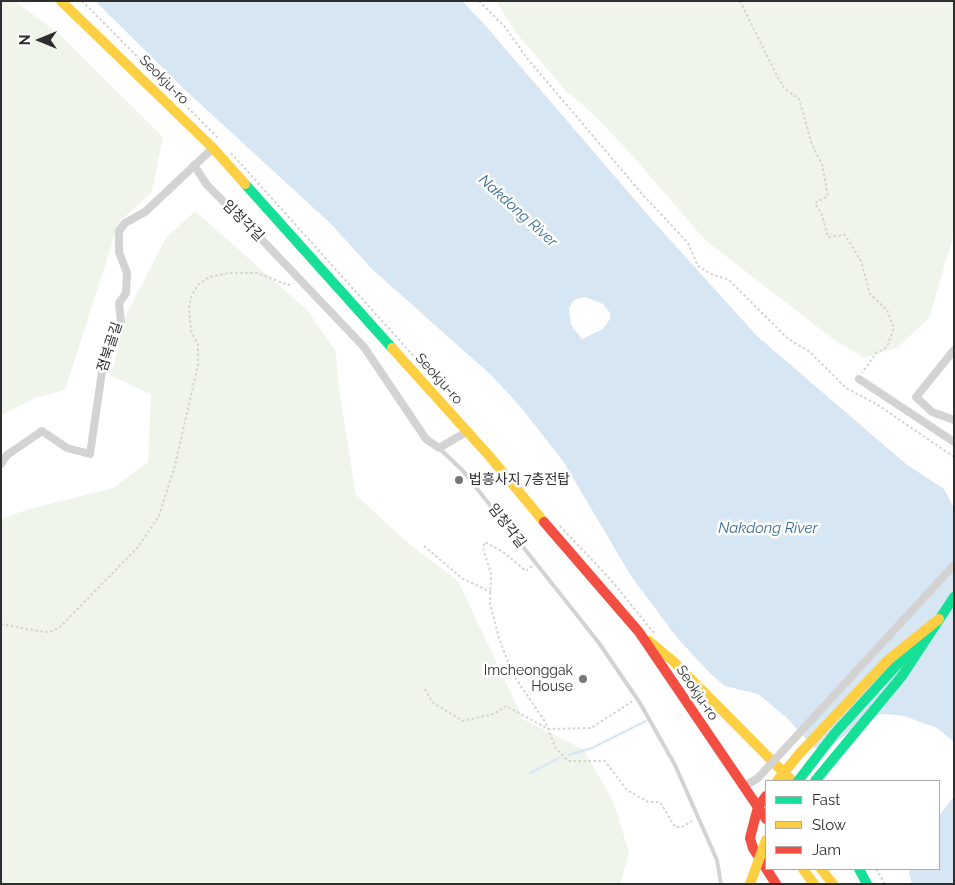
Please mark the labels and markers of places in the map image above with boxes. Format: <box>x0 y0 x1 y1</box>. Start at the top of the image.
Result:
place label: 법흥사지 7층전탑 <box>469 472 570 488</box>
marker: 법흥사지 7층전탑 <box>453 474 465 486</box>
place label: Imcheonggak House <box>484 663 573 696</box>
marker: Imcheonggak House <box>577 673 589 685</box>

